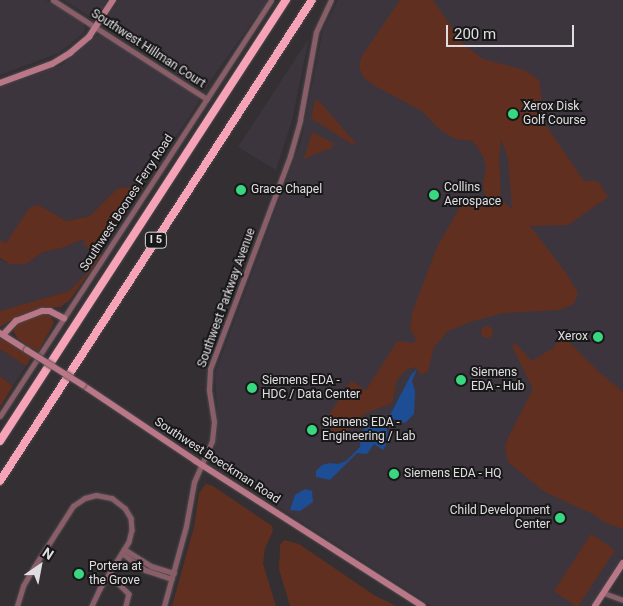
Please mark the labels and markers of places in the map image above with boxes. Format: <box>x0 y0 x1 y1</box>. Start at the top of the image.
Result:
place label: Xerox Disk Golf Course <box>523 100 586 128</box>
marker: Xerox Disk Golf Course <box>507 108 519 120</box>
place label: Collins Aerospace <box>444 181 501 209</box>
place label: Grace Chapel <box>251 183 322 197</box>
marker: Grace Chapel <box>235 184 247 196</box>
marker: Collins Aerospace <box>428 189 440 201</box>
place label: Xerox <box>558 330 588 344</box>
marker: Xerox <box>592 331 604 343</box>
place label: Siemens EDA - Hub <box>471 366 525 394</box>
place label: Siemens EDA - HDC / Data Center <box>262 374 360 402</box>
marker: Siemens EDA - Hub <box>455 374 467 386</box>
marker: Siemens EDA - HDC / Data Center <box>246 382 258 394</box>
place label: Siemens EDA - Engineering / Lab <box>322 416 415 444</box>
marker: Siemens EDA - Engineering / Lab <box>306 424 318 436</box>
place label: Siemens EDA - HQ <box>404 467 502 481</box>
marker: Siemens EDA - HQ <box>388 468 400 480</box>
place label: Child Development Center <box>450 504 550 532</box>
marker: Child Development Center <box>554 512 566 524</box>
place label: Portera at the Grove <box>89 560 142 588</box>
marker: Portera at the Grove <box>73 568 85 580</box>

